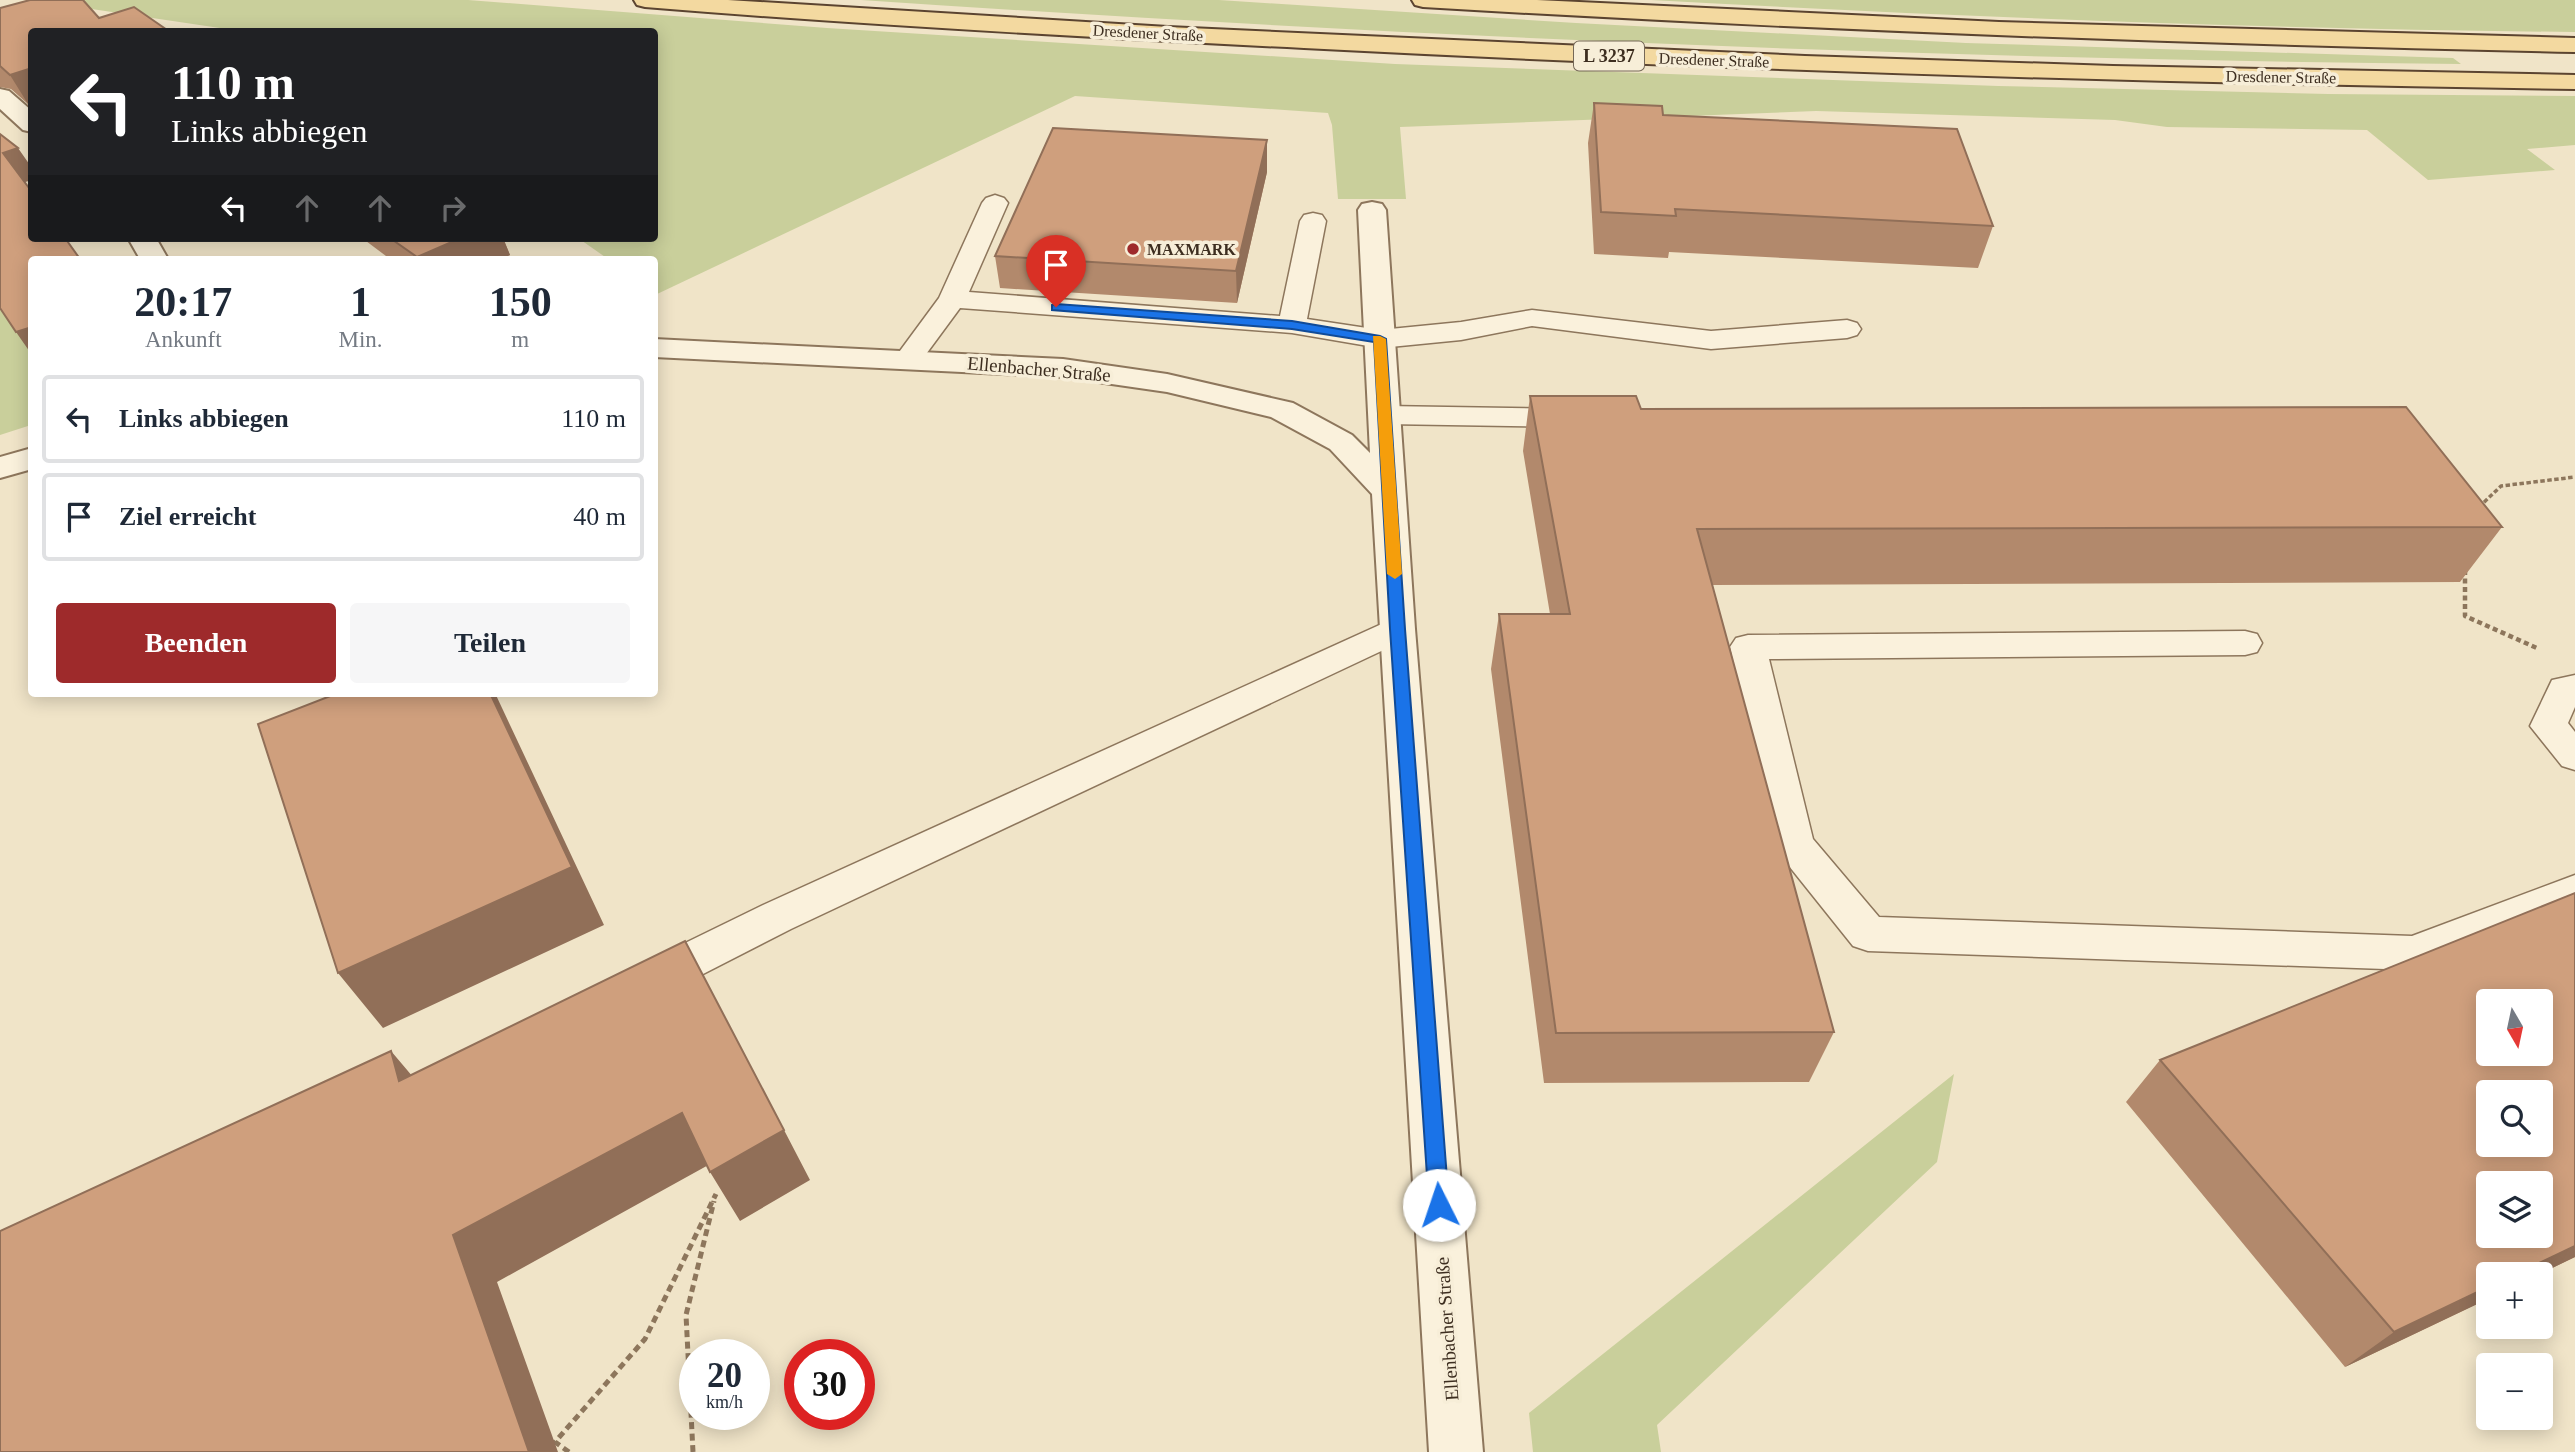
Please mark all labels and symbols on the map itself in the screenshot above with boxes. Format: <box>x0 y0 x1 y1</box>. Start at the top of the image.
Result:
street label: Dresdener Straße <box>1092 22 1204 44</box>
road number: L 3237 <box>1574 42 1644 70</box>
street label: Dresdener Straße <box>1658 50 1770 70</box>
street label: Dresdener Straße <box>2226 68 2336 86</box>
pin <box>1026 235 1086 307</box>
marker: MAXMARK <box>1125 241 1141 257</box>
place label: MAXMARK <box>1147 241 1236 258</box>
street label: Ellenbacher Straße <box>966 352 1112 386</box>
north arrow <box>2476 989 2553 1066</box>
position arrow <box>1402 1168 1476 1242</box>
street label: Ellenbacher Straße <box>1432 1256 1462 1402</box>
speed limit sign: 30 <box>784 1339 875 1430</box>

